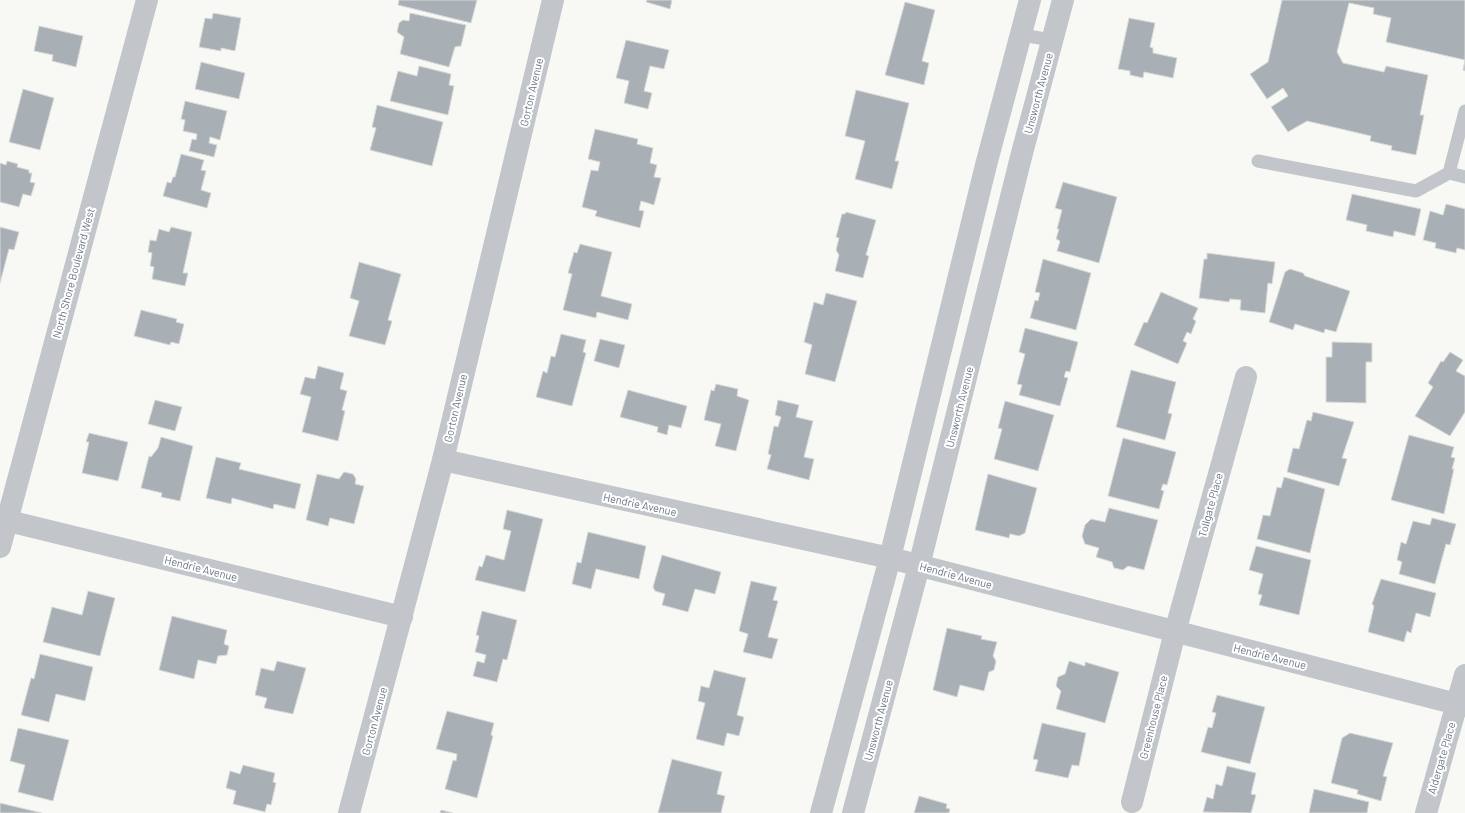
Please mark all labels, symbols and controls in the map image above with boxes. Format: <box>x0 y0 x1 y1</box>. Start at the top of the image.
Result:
street label: Unsworth Avenue <box>1021 51 1055 135</box>
street label: Gorton Avenue <box>517 56 545 127</box>
street label: North Shore Boulevard West <box>49 207 97 339</box>
street label: Unsworth Avenue <box>943 365 975 449</box>
street label: Gorton Avenue <box>441 372 469 443</box>
street label: Tollgate Place <box>1195 471 1225 539</box>
street label: Hendrie Avenue <box>602 490 678 518</box>
street label: Hendrie Avenue <box>163 553 239 583</box>
street label: Hendrie Avenue <box>918 559 994 591</box>
street label: Hendrie Avenue <box>1232 641 1308 671</box>
street label: Greenhouse Place <box>1136 674 1170 760</box>
street label: Unsworth Avenue <box>861 678 895 762</box>
street label: Gorton Avenue <box>359 685 389 756</box>
street label: Aldergate Place <box>1424 720 1458 796</box>

